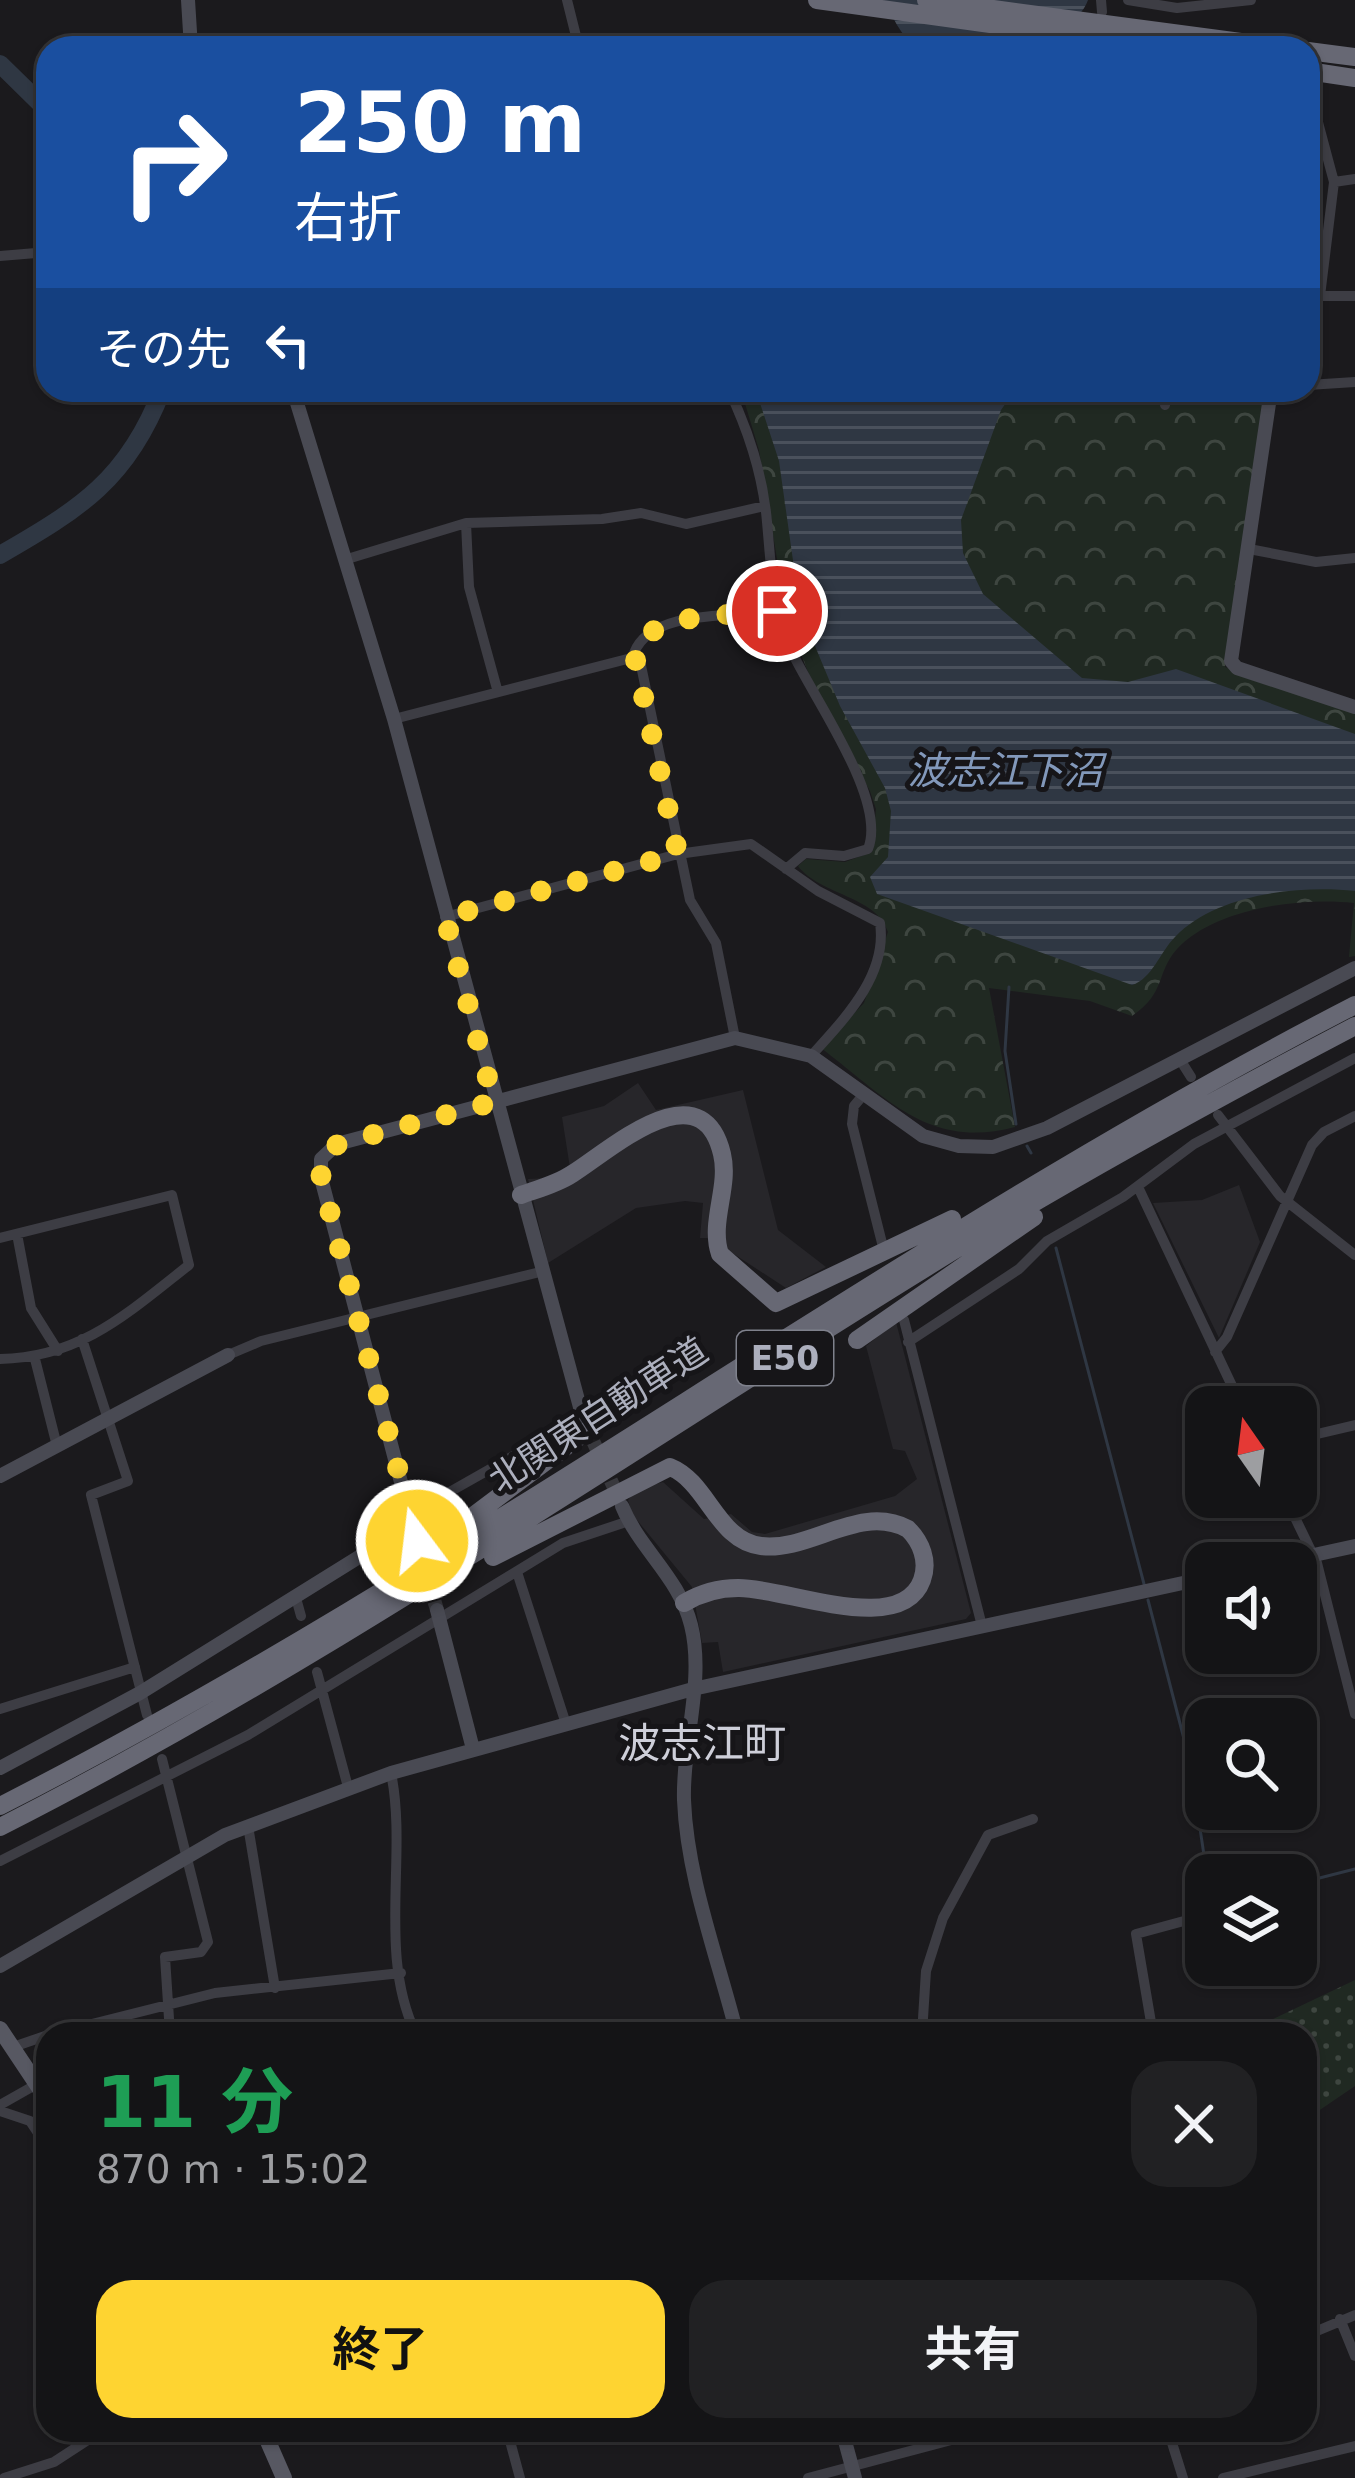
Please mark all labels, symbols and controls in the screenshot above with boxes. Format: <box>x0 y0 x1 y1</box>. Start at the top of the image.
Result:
text: 250 m <box>294 74 586 172</box>
icon: right <box>96 84 252 240</box>
text: 右折 <box>294 187 402 250</box>
icon: left <box>255 312 321 378</box>
text: その先 <box>96 323 231 376</box>
pin <box>726 560 828 662</box>
icon: arrive <box>744 578 810 644</box>
water label: 波志江下沼 <box>907 748 1107 793</box>
street label: 北関東自動車道 <box>481 1329 715 1501</box>
road number: E50 <box>737 1331 833 1385</box>
north arrow <box>1185 1386 1317 1518</box>
map controls <box>1185 1386 1317 1986</box>
position arrow <box>354 1478 480 1604</box>
button: sound <box>1185 1542 1317 1674</box>
button: search <box>1185 1698 1317 1830</box>
district label: 波志江町 <box>618 1719 786 1768</box>
button: layers <box>1185 1854 1317 1986</box>
text: 11 分 <box>96 2060 293 2144</box>
button: close <box>1131 2061 1257 2187</box>
text: 870 m · 15:02 <box>96 2147 370 2192</box>
button: 終了 <box>96 2280 665 2418</box>
button: 共有 <box>689 2280 1257 2418</box>

